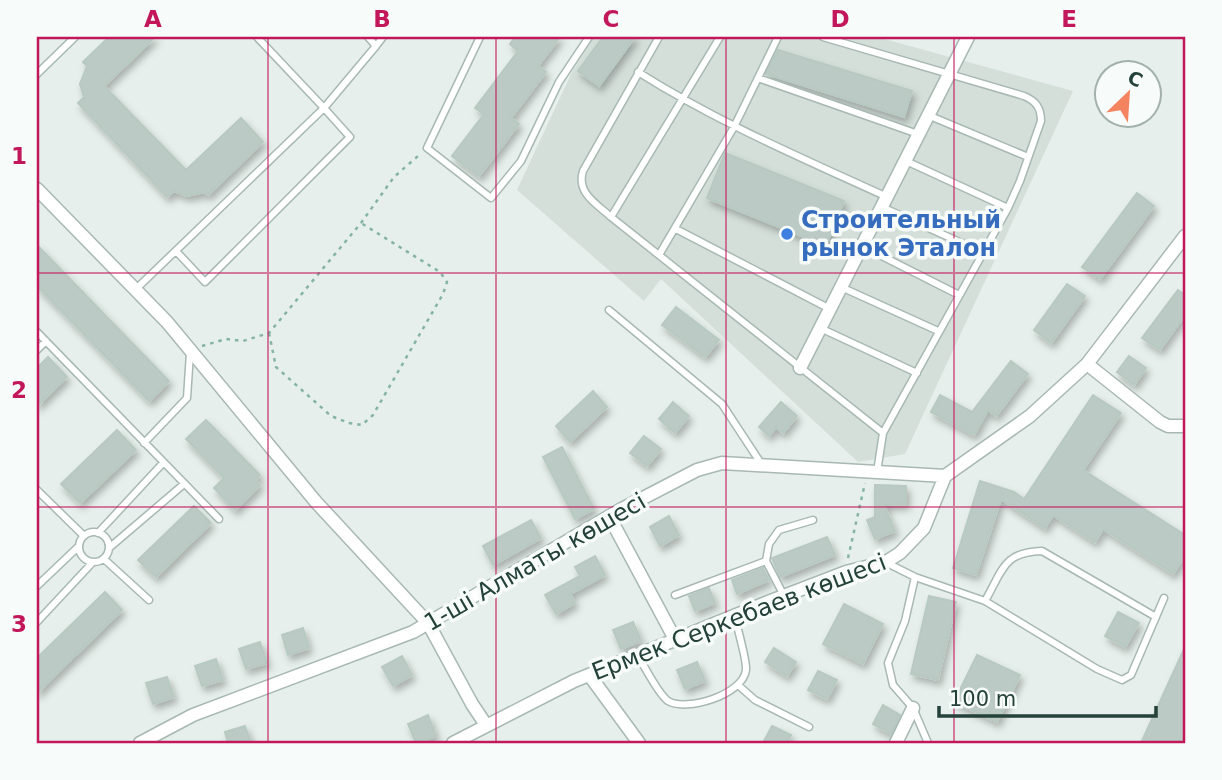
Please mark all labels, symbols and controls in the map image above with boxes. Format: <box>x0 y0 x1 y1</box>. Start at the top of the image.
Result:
text: A <box>144 6 162 32</box>
text: B <box>373 6 391 32</box>
text: C <box>603 6 619 32</box>
text: D <box>830 6 850 32</box>
text: E <box>1061 6 1077 32</box>
north arrow <box>1092 60 1162 130</box>
text: С <box>1124 66 1146 92</box>
text: 1 <box>11 143 27 169</box>
place label: Строительный рынок Эталон <box>801 206 1001 262</box>
marker: Строительный рынок Эталон <box>779 226 795 242</box>
text: 2 <box>11 377 27 403</box>
street label: 1-ші Алматы көшесі <box>419 487 651 637</box>
street label: Ермек Серкебаев көшесі <box>588 548 890 686</box>
text: 3 <box>11 611 27 637</box>
scale bar <box>939 675 1156 719</box>
text: 100 m <box>949 687 1016 711</box>

